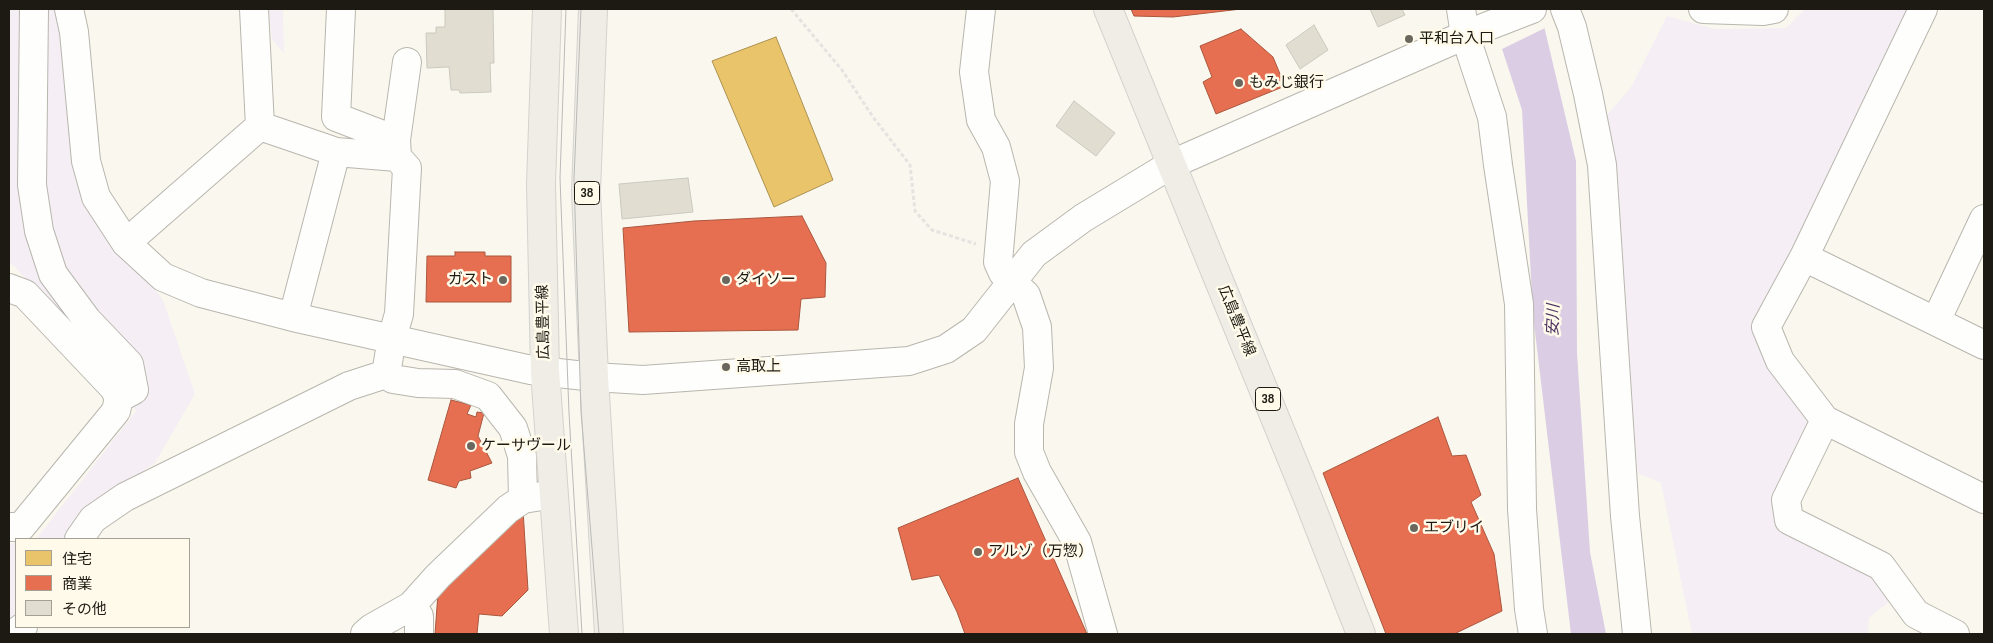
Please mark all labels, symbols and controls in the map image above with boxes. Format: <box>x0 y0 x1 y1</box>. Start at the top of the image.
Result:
place label: 平和台入口 <box>1419 30 1494 48</box>
marker: 平和台入口 <box>1403 33 1415 45</box>
place label: もみじ銀行 <box>1249 74 1324 92</box>
marker: もみじ銀行 <box>1233 77 1245 89</box>
road number: 38 <box>574 182 600 204</box>
place label: ガスト <box>448 271 493 289</box>
place label: ダイソー <box>736 271 796 289</box>
marker: ガスト <box>497 274 509 286</box>
marker: ダイソー <box>720 274 732 286</box>
street label: 広島豊平線 <box>1214 283 1258 359</box>
street label: 広島豊平線 <box>534 284 554 360</box>
water label: 安川 <box>1544 304 1564 336</box>
place label: 高取上 <box>736 358 781 376</box>
marker: 高取上 <box>720 361 732 373</box>
road number: 38 <box>1256 388 1280 410</box>
place label: ケーサヴール <box>481 437 571 455</box>
marker: ケーサヴール <box>465 440 477 452</box>
place label: エブリイ <box>1424 519 1484 537</box>
marker: エブリイ <box>1408 522 1420 534</box>
legend <box>15 538 190 628</box>
place label: アルゾ（万惣） <box>988 543 1093 561</box>
marker: アルゾ（万惣） <box>972 546 984 558</box>
text: 住宅 <box>62 550 92 569</box>
text: 商業 <box>62 575 92 594</box>
text: その他 <box>62 600 107 619</box>

